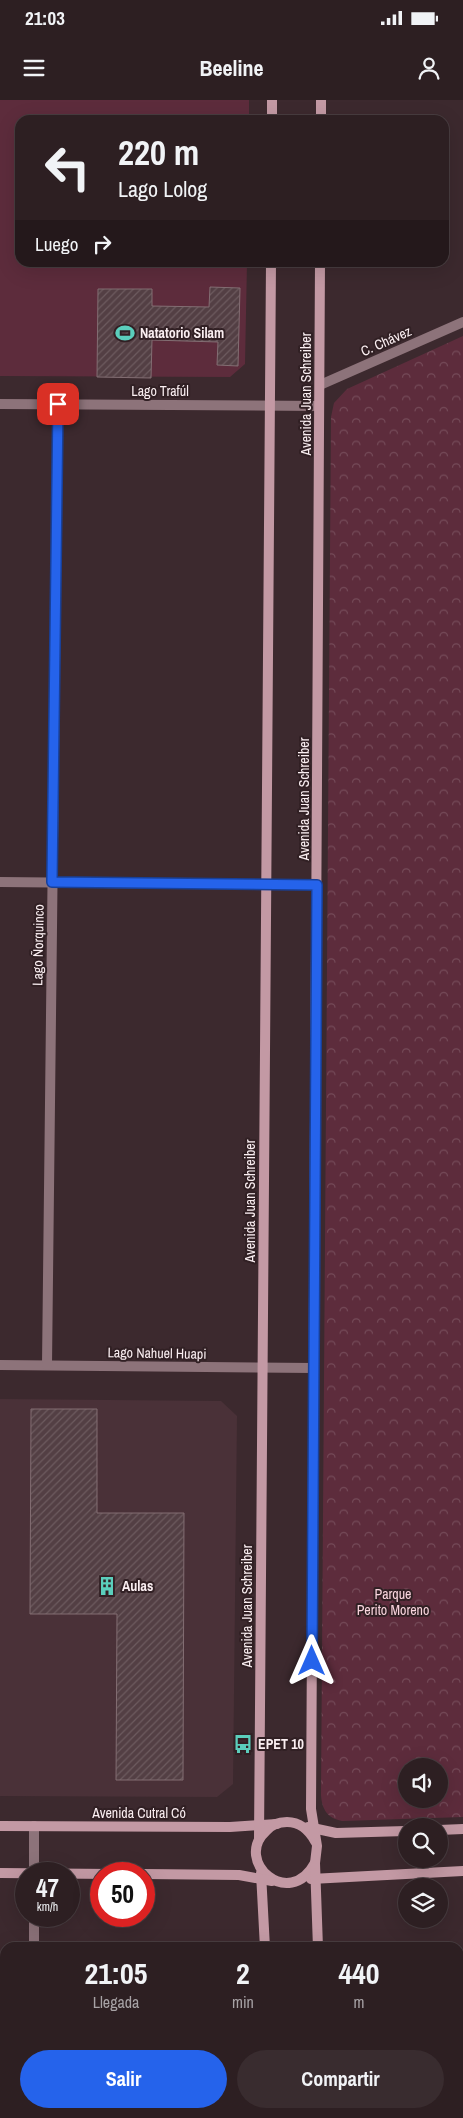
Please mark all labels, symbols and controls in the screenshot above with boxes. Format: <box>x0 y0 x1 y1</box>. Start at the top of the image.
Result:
text: 21:03 <box>25 5 65 31</box>
text: Beeline <box>199 53 264 83</box>
icon: menu <box>20 54 48 82</box>
icon: person <box>415 54 443 82</box>
text: 220 m <box>118 129 199 176</box>
icon: left <box>35 135 100 200</box>
text: Lago Lolog <box>118 174 207 204</box>
icon: right <box>88 230 116 258</box>
text: Luego <box>35 231 78 257</box>
sports icon: Natatorio Silam <box>114 322 136 344</box>
street label: C. Chávez <box>358 322 414 360</box>
place label: Natatorio Silam <box>140 324 224 342</box>
street label: Avenida Juan Schreiber <box>297 332 315 456</box>
street label: Lago Trafúl <box>131 382 189 400</box>
pin <box>37 383 79 425</box>
icon: arrive <box>44 390 72 418</box>
street label: Avenida Juan Schreiber <box>295 737 313 861</box>
street label: Lago Ñorquinco <box>28 904 48 986</box>
street label: Avenida Juan Schreiber <box>241 1139 259 1263</box>
street label: Lago Nahuel Huapi <box>107 1343 207 1363</box>
street label: Avenida Juan Schreiber <box>238 1544 256 1668</box>
building icon: Aulas <box>96 1575 118 1597</box>
place label: Aulas <box>122 1577 153 1595</box>
park label: Parque Perito Moreno <box>357 1585 429 1619</box>
position arrow <box>285 1634 337 1686</box>
bus stop icon: EPET 10 <box>232 1733 254 1755</box>
place label: EPET 10 <box>258 1735 304 1753</box>
map controls <box>398 1758 448 1928</box>
button: sound <box>398 1758 448 1808</box>
street label: Avenida Cutral Có <box>91 1804 186 1822</box>
button: search <box>398 1818 448 1868</box>
speed limit sign: 50 <box>90 1862 155 1927</box>
text: 47 <box>36 1871 59 1905</box>
button: layers <box>398 1878 448 1928</box>
text: km/h <box>37 1899 58 1915</box>
text: 21:05 <box>85 1953 147 1993</box>
text: 2 <box>236 1953 250 1993</box>
text: 440 <box>338 1953 379 1993</box>
text: Llegada <box>93 1991 139 2013</box>
text: min <box>232 1991 254 2013</box>
text: m <box>353 1991 364 2013</box>
button: Salir <box>20 2050 227 2108</box>
button: Compartir <box>237 2050 444 2108</box>

